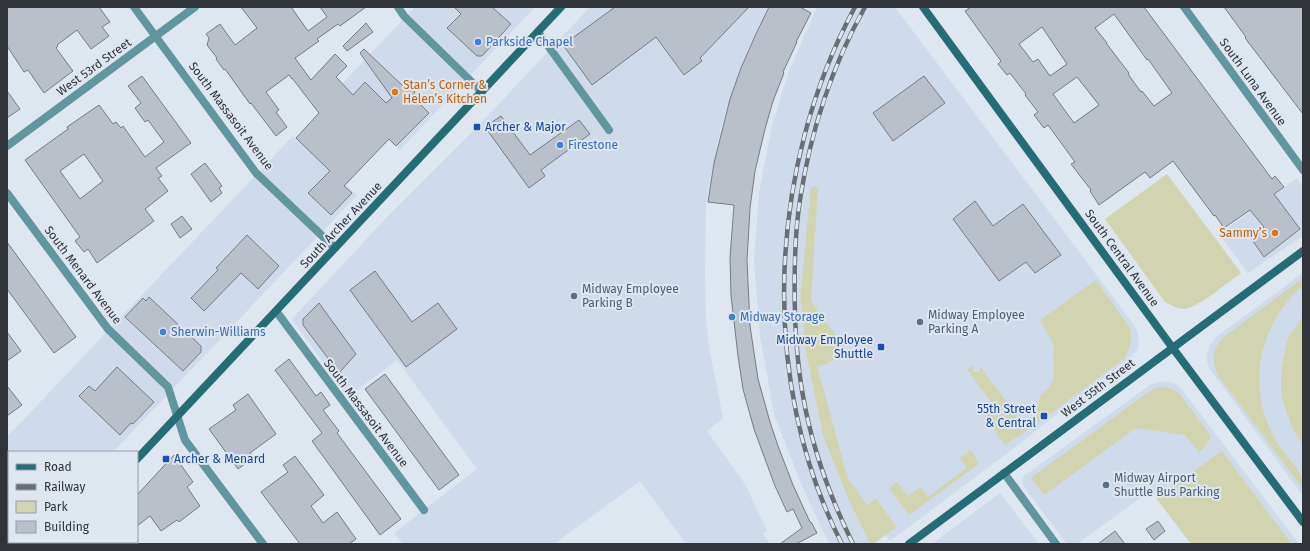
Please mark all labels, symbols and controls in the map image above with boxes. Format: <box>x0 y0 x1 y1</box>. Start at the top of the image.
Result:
street label: West 53rd Street <box>54 35 134 99</box>
place label: Parkside Chapel <box>486 35 573 49</box>
street label: South Luna Avenue <box>1217 36 1289 128</box>
marker: Parkside Chapel <box>473 37 483 47</box>
street label: South Massasoit Avenue <box>186 59 276 173</box>
place label: Stan’s Corner & Helen’s Kitchen <box>403 78 487 106</box>
marker: Stan’s Corner & Helen’s Kitchen <box>390 87 400 97</box>
place label: Archer & Major <box>485 120 566 134</box>
marker: Archer & Major <box>472 122 482 132</box>
place label: Firestone <box>568 138 618 152</box>
marker: Firestone <box>555 140 565 150</box>
street label: South Archer Avenue <box>297 179 385 271</box>
street label: South Central Avenue <box>1082 207 1162 309</box>
street label: South Menard Avenue <box>42 223 124 327</box>
place label: Sammy’s <box>1219 226 1267 240</box>
marker: Sammy’s <box>1270 228 1280 238</box>
place label: Midway Employee Parking B <box>582 282 679 310</box>
marker: Midway Employee Parking B <box>569 291 579 301</box>
place label: Midway Employee Parking A <box>928 308 1025 336</box>
place label: Midway Storage <box>740 310 825 324</box>
marker: Midway Storage <box>727 312 737 322</box>
marker: Midway Employee Parking A <box>915 317 925 327</box>
place label: Sherwin-Williams <box>171 325 266 339</box>
marker: Sherwin-Williams <box>158 327 168 337</box>
place label: Midway Employee Shuttle <box>776 333 873 361</box>
marker: Midway Employee Shuttle <box>876 342 886 352</box>
street label: West 55th Street <box>1058 355 1138 420</box>
street label: South Massasoit Avenue <box>321 356 411 470</box>
place label: 55th Street & Central <box>977 402 1037 430</box>
marker: 55th Street & Central <box>1039 411 1049 421</box>
legend <box>8 451 138 543</box>
place label: Archer & Menard <box>174 452 265 466</box>
marker: Archer & Menard <box>161 454 171 464</box>
text: Road <box>44 460 72 474</box>
place label: Midway Airport Shuttle Bus Parking <box>1114 471 1220 499</box>
text: Railway <box>44 480 85 494</box>
marker: Midway Airport Shuttle Bus Parking <box>1101 480 1111 490</box>
text: Park <box>44 500 68 514</box>
text: Building <box>44 520 90 534</box>

